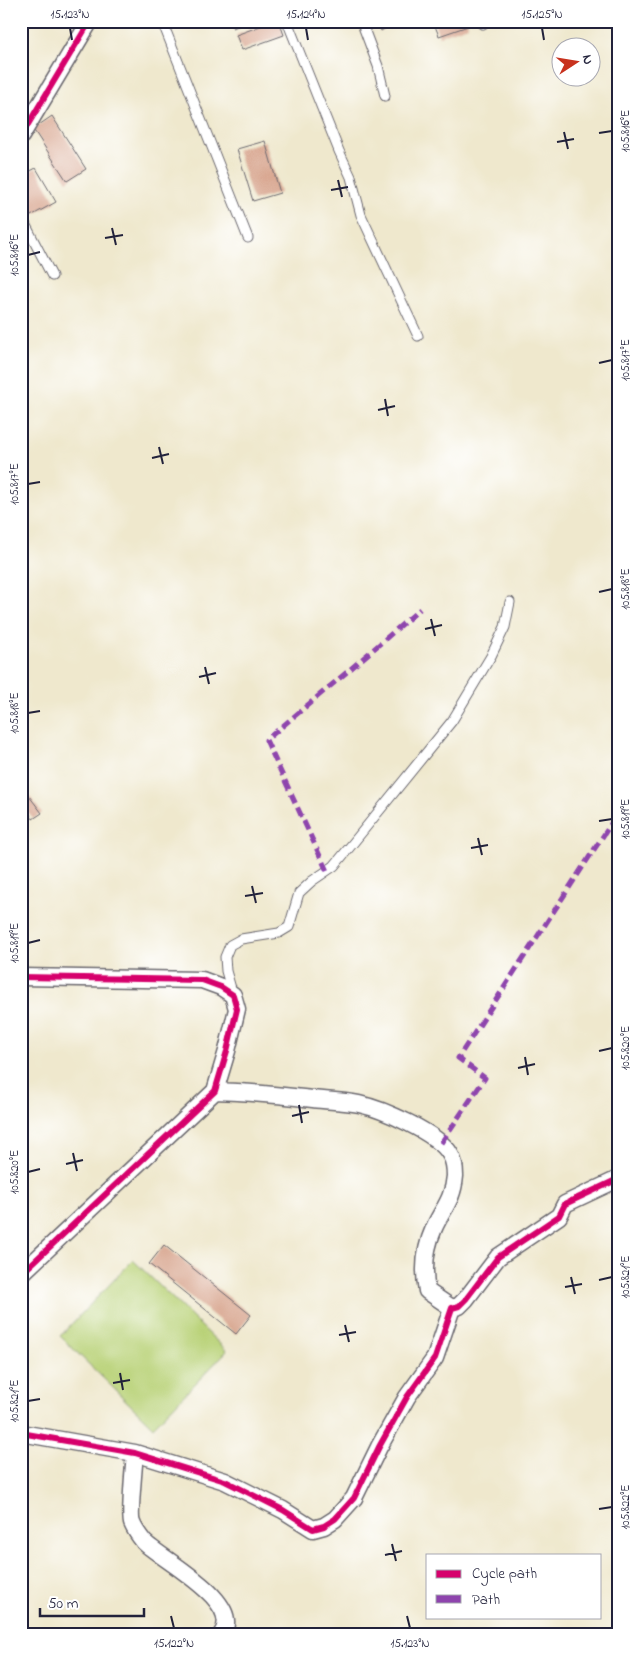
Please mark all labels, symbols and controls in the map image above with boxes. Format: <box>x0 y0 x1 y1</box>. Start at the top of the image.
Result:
text: 15.123°N <box>50 6 90 24</box>
text: 15.124°N <box>286 6 326 24</box>
text: 15.125°N <box>521 6 563 24</box>
north arrow <box>552 38 602 88</box>
text: N <box>576 53 599 66</box>
text: 105.816°E <box>617 110 635 152</box>
text: 105.816°E <box>6 234 24 276</box>
text: 105.817°E <box>617 339 635 381</box>
text: 105.817°E <box>6 463 24 505</box>
text: 105.818°E <box>617 568 635 610</box>
text: 105.818°E <box>6 692 24 734</box>
text: 105.819°E <box>617 799 635 839</box>
text: 105.819°E <box>6 923 24 963</box>
text: 105.820°E <box>617 1026 635 1070</box>
text: 105.820°E <box>6 1150 24 1194</box>
text: 105.821°E <box>617 1255 635 1299</box>
text: 105.821°E <box>6 1379 24 1423</box>
text: 105.822°E <box>617 1484 635 1530</box>
legend <box>426 1554 602 1618</box>
text: Cycle path <box>472 1563 537 1586</box>
scale bar <box>40 1586 144 1618</box>
text: Path <box>472 1589 500 1611</box>
text: 50 m <box>48 1593 79 1615</box>
text: 15.122°N <box>154 1635 194 1653</box>
text: 15.123°N <box>390 1635 430 1653</box>

